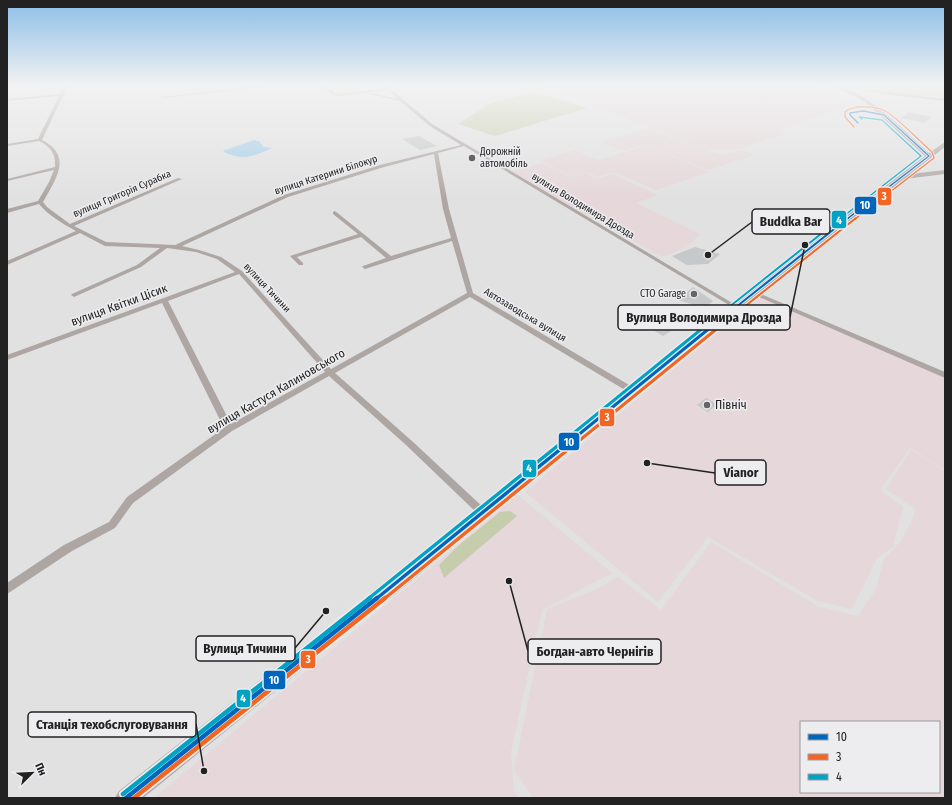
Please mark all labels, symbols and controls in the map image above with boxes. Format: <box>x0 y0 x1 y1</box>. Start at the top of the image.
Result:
place label: Дорожній автомобіль <box>479 145 528 170</box>
street label: вулиця Катерини Білокур <box>273 152 379 197</box>
marker: Дорожній автомобіль <box>467 153 477 163</box>
street label: вулиця Григорія Сурабка <box>71 167 173 220</box>
street label: вулиця Володимира Дрозда <box>529 171 637 242</box>
line badge: 3 <box>877 187 892 206</box>
text: 3 <box>880 190 887 203</box>
line badge: 10 <box>854 196 877 215</box>
text: 10 <box>860 199 870 212</box>
callout: Buddka Bar <box>752 209 830 234</box>
line badge: 4 <box>831 210 847 229</box>
text: Buddka Bar <box>760 214 822 229</box>
text: 4 <box>836 214 842 227</box>
street label: вулиця Тичини <box>241 261 293 315</box>
street label: вулиця Квітки Цісик <box>69 281 169 329</box>
street label: Автозаводська вулиця <box>482 286 568 344</box>
place label: СТО Garage <box>640 288 686 300</box>
marker: СТО Garage <box>689 289 699 299</box>
callout: Вулиця Володимира Дрозда <box>618 305 790 330</box>
text: Вулиця Володимира Дрозда <box>626 310 782 325</box>
street label: вулиця Кастуся Калиновського <box>205 346 347 436</box>
place label: Північ <box>715 398 747 412</box>
marker: Північ <box>702 400 712 410</box>
line badge: 3 <box>599 408 615 427</box>
text: 3 <box>603 411 610 424</box>
line badge: 10 <box>558 432 580 451</box>
text: 10 <box>564 436 574 449</box>
line badge: 4 <box>522 459 537 478</box>
callout: Vianor <box>715 460 766 485</box>
text: 4 <box>526 462 532 475</box>
text: Vianor <box>722 465 759 480</box>
callout: Вулиця Тичини <box>196 636 295 661</box>
callout: Богдан-авто Чернігів <box>528 639 661 664</box>
text: Вулиця Тичини <box>203 641 287 656</box>
text: Богдан-авто Чернігів <box>536 644 654 659</box>
line badge: 3 <box>300 650 316 669</box>
text: 3 <box>304 653 311 666</box>
line badge: 10 <box>263 670 286 690</box>
text: 10 <box>269 674 279 687</box>
line badge: 4 <box>236 689 251 708</box>
text: 4 <box>240 692 246 705</box>
callout: Станція техобслуговування <box>28 712 196 737</box>
text: Станція техобслуговування <box>36 717 188 732</box>
legend <box>800 721 940 793</box>
text: 10 <box>836 730 847 744</box>
text: 3 <box>836 750 841 764</box>
north arrow <box>12 753 52 793</box>
text: Пн <box>32 761 49 778</box>
text: 4 <box>836 770 842 784</box>

